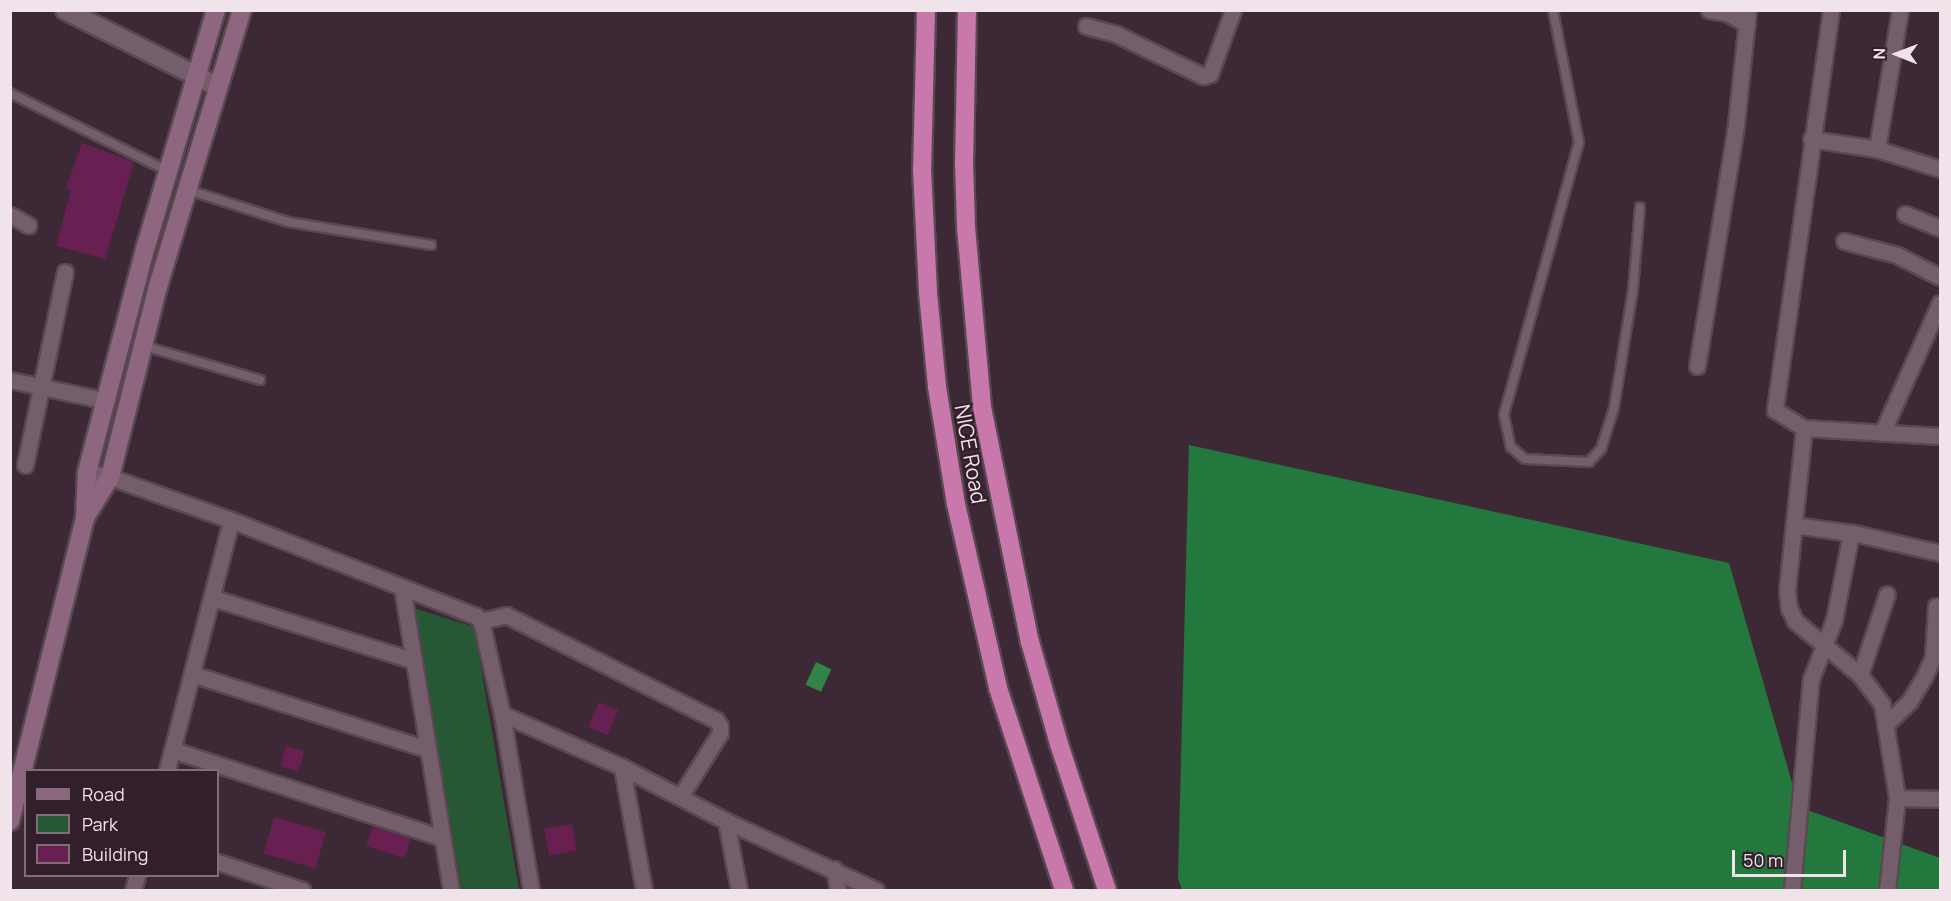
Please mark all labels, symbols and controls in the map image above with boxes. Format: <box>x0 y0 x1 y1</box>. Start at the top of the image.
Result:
north arrow <box>1867 24 1927 84</box>
text: N <box>1868 48 1890 60</box>
street label: NICE Road <box>950 402 992 506</box>
legend <box>24 769 219 877</box>
text: Road <box>82 782 125 806</box>
text: Park <box>82 812 118 836</box>
scale bar <box>1735 838 1849 876</box>
text: Building <box>82 842 148 866</box>
text: 50 m <box>1743 848 1783 872</box>

